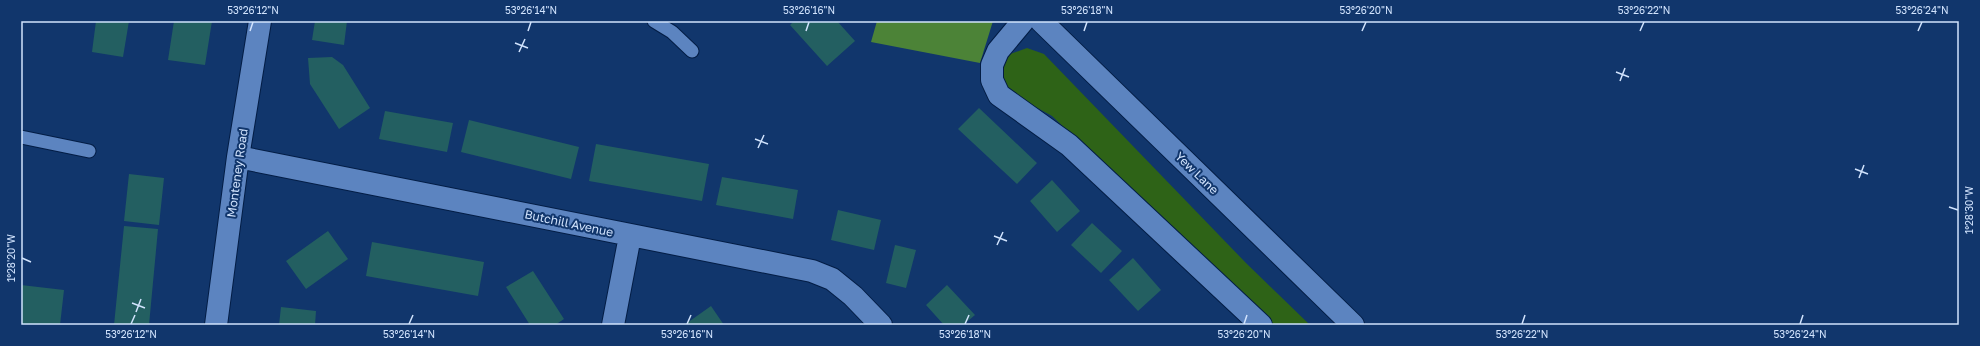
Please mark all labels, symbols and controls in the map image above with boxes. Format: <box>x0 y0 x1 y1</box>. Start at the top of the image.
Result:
text: 53°26'12"N <box>227 4 279 16</box>
text: 53°26'14"N <box>505 4 557 16</box>
text: 53°26'16"N <box>783 4 835 16</box>
text: 53°26'18"N <box>1061 4 1113 16</box>
text: 53°26'20"N <box>1339 4 1393 16</box>
text: 53°26'22"N <box>1618 4 1670 16</box>
text: 53°26'24"N <box>1896 4 1949 16</box>
street label: Monteney Road <box>223 128 251 218</box>
street label: Yew Lane <box>1172 149 1222 197</box>
text: 1°28'30"W <box>1963 186 1975 234</box>
street label: Butchill Avenue <box>523 206 615 240</box>
text: 1°28'20"W <box>5 234 17 282</box>
text: 53°26'12"N <box>105 328 157 340</box>
text: 53°26'14"N <box>383 328 435 340</box>
text: 53°26'16"N <box>661 328 713 340</box>
text: 53°26'18"N <box>939 328 991 340</box>
text: 53°26'20"N <box>1217 328 1271 340</box>
text: 53°26'22"N <box>1496 328 1548 340</box>
text: 53°26'24"N <box>1774 328 1827 340</box>

